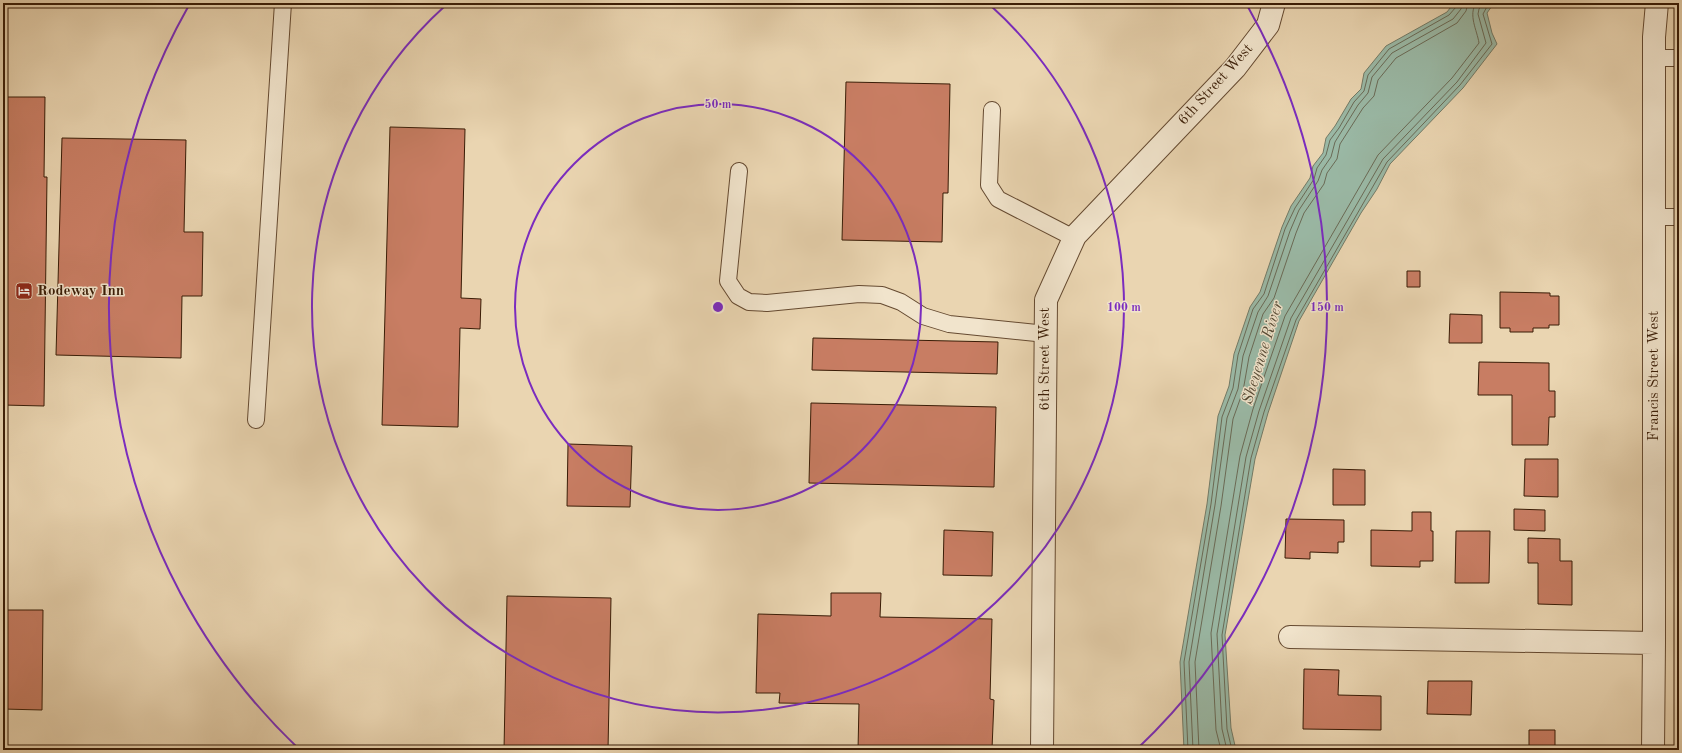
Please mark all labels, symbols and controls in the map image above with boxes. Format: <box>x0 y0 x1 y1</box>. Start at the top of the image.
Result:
street label: 6th Street West <box>1176 42 1256 128</box>
text: 50 m <box>705 98 732 111</box>
hotel icon: Rodeway Inn <box>14 281 34 301</box>
place label: Rodeway Inn <box>37 284 124 299</box>
water label: Sheyenne River <box>1240 299 1287 406</box>
centre of rings <box>711 300 725 314</box>
text: 150 m <box>1310 301 1344 314</box>
text: 100 m <box>1107 302 1141 314</box>
street label: 6th Street West <box>1038 307 1053 411</box>
street label: Francis Street West <box>1647 311 1662 441</box>

